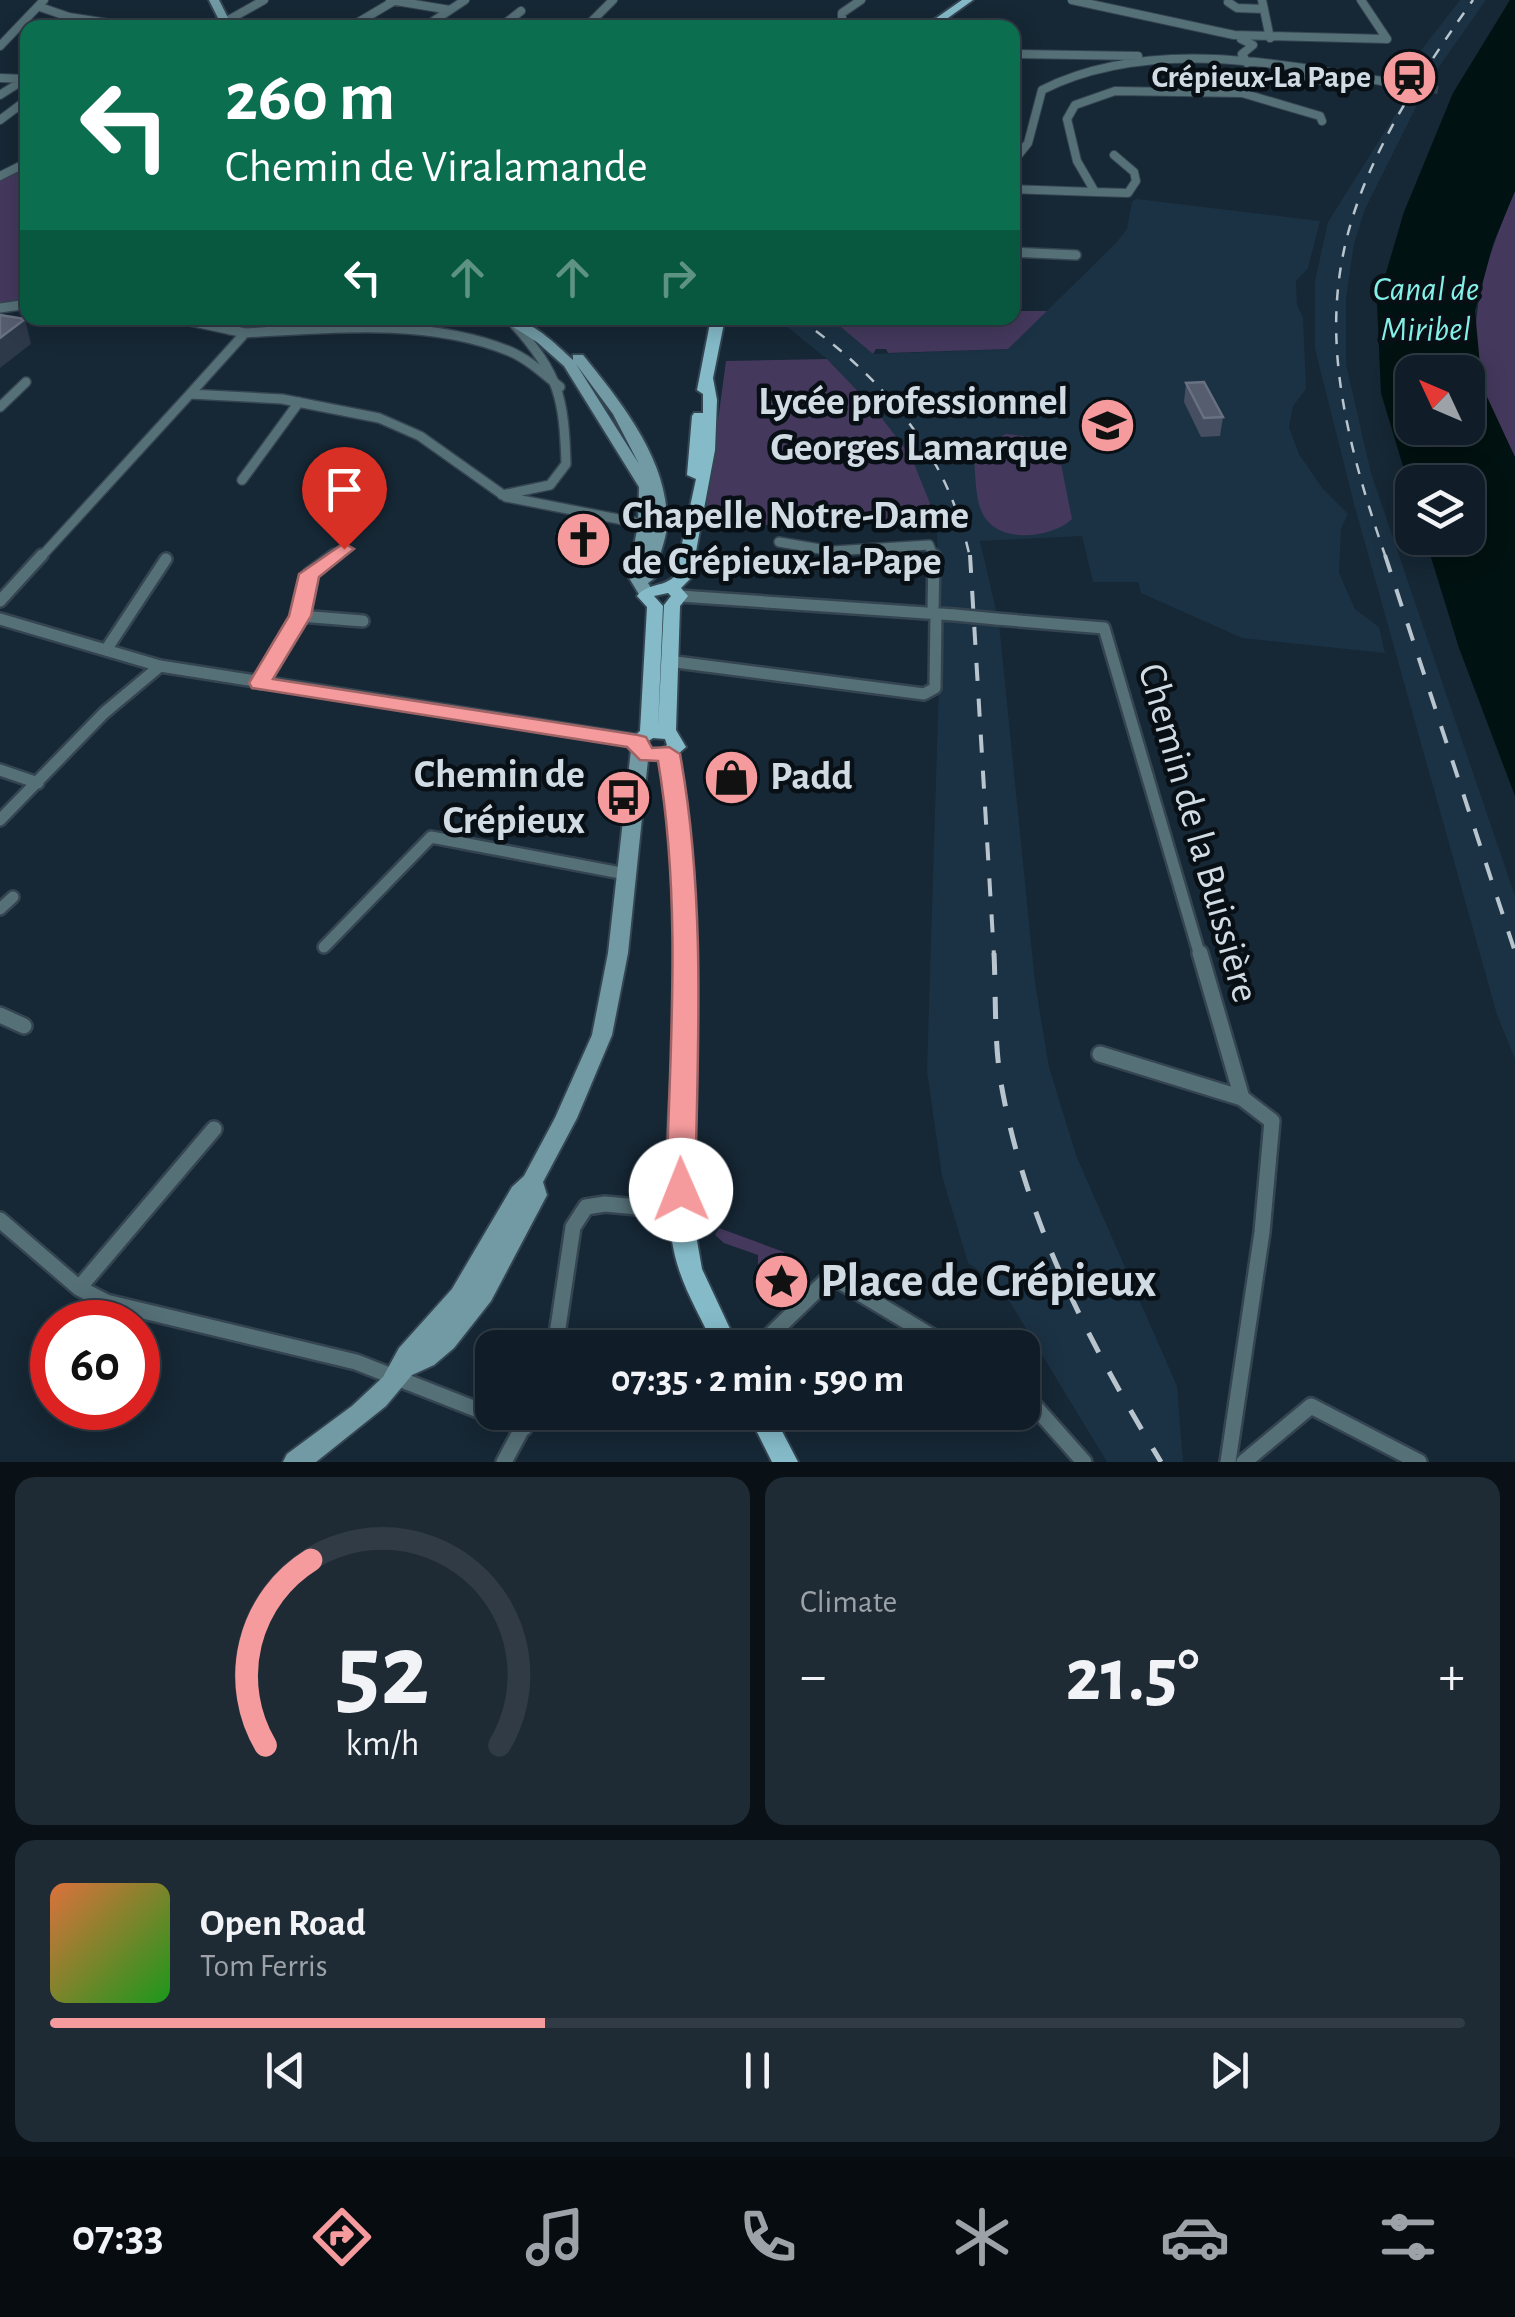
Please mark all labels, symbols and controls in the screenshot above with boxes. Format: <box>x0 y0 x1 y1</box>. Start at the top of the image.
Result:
station icon: Crépieux-La Pape <box>1380 47 1440 107</box>
icon: left <box>60 60 190 190</box>
place label: Crépieux-La Pape <box>1151 61 1371 93</box>
text: 260 m <box>225 63 395 133</box>
text: Chemin de Viralamande <box>225 145 648 190</box>
icon: left <box>335 250 390 305</box>
icon: ahead <box>440 250 495 305</box>
icon: ahead <box>545 250 600 305</box>
icon: right <box>650 250 705 305</box>
water label: Canal de Miribel <box>1373 272 1479 347</box>
north arrow <box>1395 355 1485 445</box>
map controls <box>1395 355 1485 555</box>
place label: Lycée professionnel Georges Lamarque <box>758 382 1068 468</box>
school or university icon: Lycée professionnel Georges Lamarque <box>1077 395 1137 455</box>
pin <box>302 447 387 550</box>
icon: arrive <box>317 462 372 517</box>
button: layers <box>1395 465 1485 555</box>
place label: Chapelle Notre-Dame de Crépieux-la-Pape <box>622 496 969 582</box>
church icon: Chapelle Notre-Dame de Crépieux-la-Pape <box>553 509 613 569</box>
street label: Chemin de la Buissière <box>1130 659 1266 1007</box>
shop icon: Padd <box>701 747 761 807</box>
place label: Chemin de Crépieux <box>414 755 586 841</box>
place label: Padd <box>770 757 853 797</box>
bus stop icon: Chemin de Crépieux <box>594 768 654 828</box>
position arrow <box>629 1138 733 1242</box>
place icon: Place de Crépieux <box>751 1252 811 1312</box>
place label: Place de Crépieux <box>820 1258 1156 1306</box>
speed limit sign: 60 <box>30 1300 160 1430</box>
text: 07:35 · 2 min · 590 m <box>611 1361 904 1399</box>
text: Climate <box>800 1586 897 1618</box>
text: 52 <box>336 1620 429 1724</box>
text: 21.5° <box>1066 1639 1199 1714</box>
text: − <box>800 1649 826 1704</box>
text: + <box>1439 1649 1465 1704</box>
text: km/h <box>346 1726 419 1762</box>
text: Open Road <box>200 1905 366 1943</box>
text: Tom Ferris <box>200 1950 328 1982</box>
icon: previous <box>258 2043 313 2098</box>
icon: pause <box>730 2043 785 2098</box>
icon: next <box>1202 2043 1257 2098</box>
icon: directions <box>307 2202 377 2272</box>
icon: music <box>520 2202 590 2272</box>
icon: phone <box>733 2202 803 2272</box>
icon: climate <box>947 2202 1017 2272</box>
icon: car <box>1160 2202 1230 2272</box>
icon: filters <box>1373 2202 1443 2272</box>
text: 07:33 <box>72 2214 164 2259</box>

